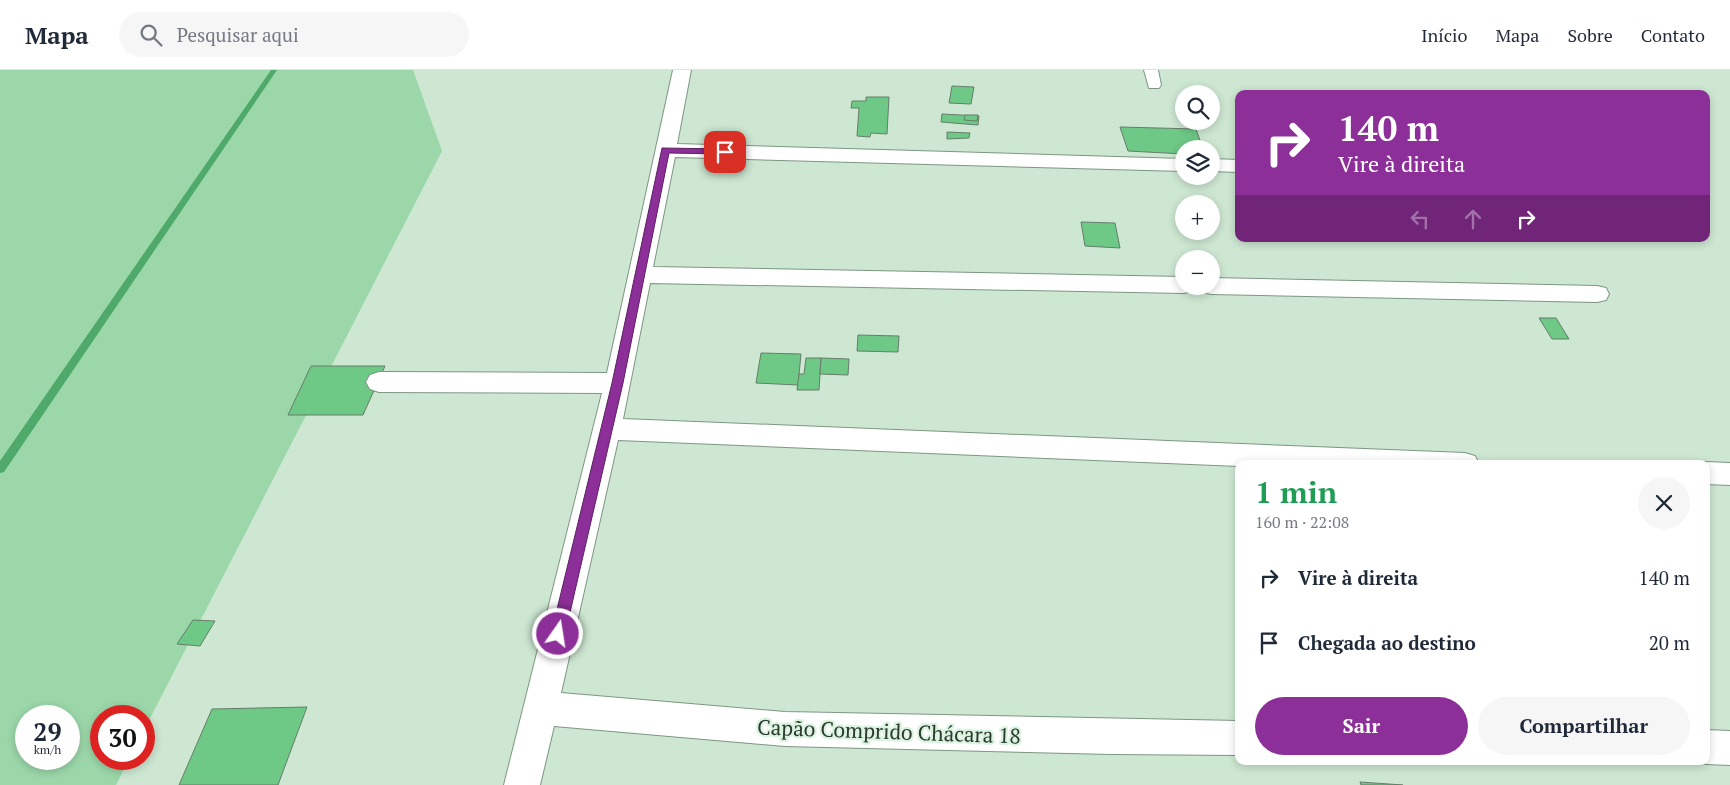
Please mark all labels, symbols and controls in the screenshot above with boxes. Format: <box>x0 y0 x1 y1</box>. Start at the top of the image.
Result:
search box <box>119 12 469 57</box>
text: Mapa <box>25 19 89 51</box>
icon: search <box>137 21 165 49</box>
text: Pesquisar aqui <box>177 22 299 47</box>
text: Início <box>1421 23 1467 47</box>
text: Mapa <box>1495 23 1539 47</box>
text: Sobre <box>1567 23 1613 47</box>
text: Contato <box>1641 23 1705 47</box>
map controls <box>1175 85 1220 295</box>
button: search <box>1175 85 1220 130</box>
text: 140 m <box>1338 105 1439 151</box>
icon: right <box>1255 110 1320 175</box>
pin <box>704 131 746 173</box>
icon: arrive <box>711 138 739 166</box>
button: layers <box>1175 140 1220 185</box>
text: Vire à direita <box>1338 149 1465 178</box>
button: + <box>1175 195 1220 240</box>
icon: left <box>1406 205 1434 233</box>
icon: ahead <box>1459 205 1487 233</box>
icon: right <box>1512 205 1540 233</box>
button: − <box>1175 250 1220 295</box>
text: 1 min <box>1255 472 1337 512</box>
button: close <box>1638 477 1690 529</box>
text: 160 m · 22:08 <box>1255 511 1349 533</box>
icon: right <box>1255 564 1283 592</box>
text: Vire à direita <box>1298 565 1418 590</box>
text: 140 m <box>1639 565 1690 590</box>
position arrow <box>531 607 583 659</box>
icon: arrive <box>1255 629 1283 657</box>
text: Chegada ao destino <box>1298 630 1476 655</box>
text: 20 m <box>1649 630 1690 655</box>
button: Sair <box>1255 697 1468 755</box>
button: Compartilhar <box>1478 697 1690 755</box>
speed limit sign: 30 <box>90 705 155 770</box>
street label: Capão Comprido Chácara 18 <box>757 712 1021 750</box>
text: 29 <box>33 715 62 748</box>
text: km/h <box>34 742 61 757</box>

